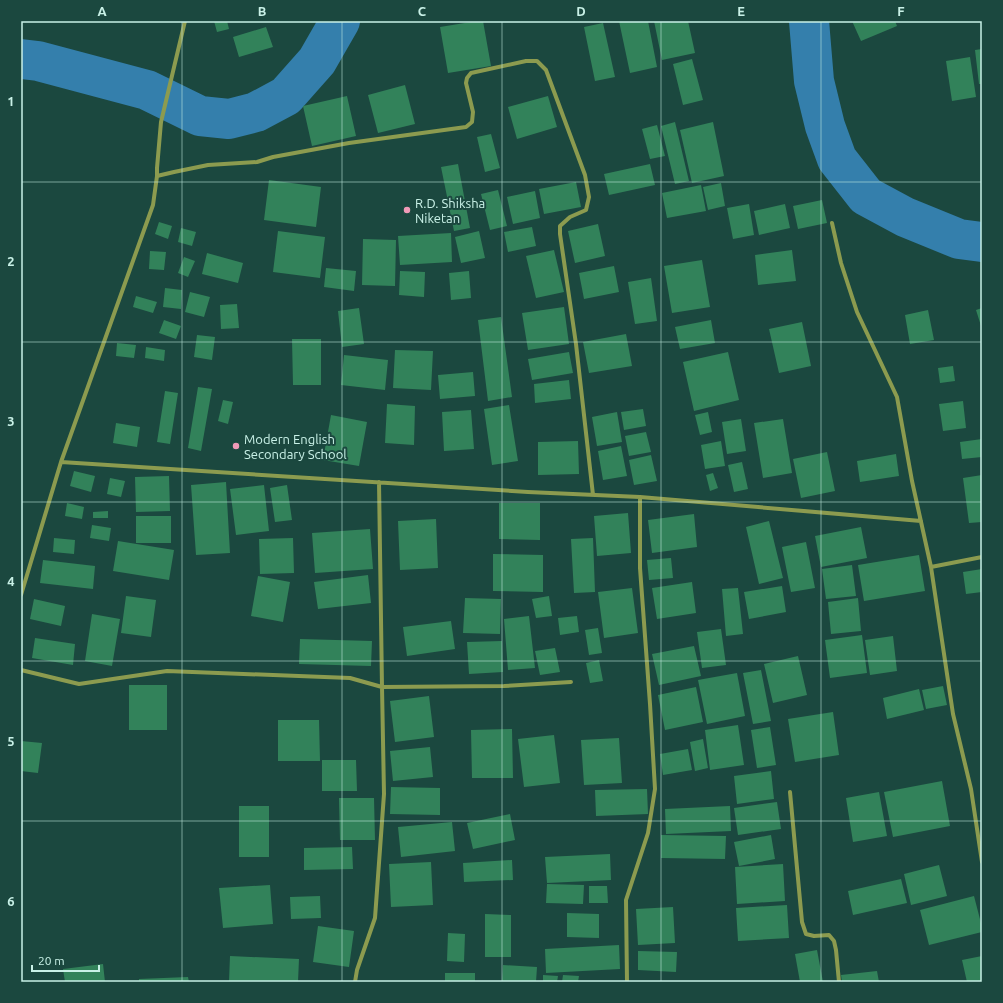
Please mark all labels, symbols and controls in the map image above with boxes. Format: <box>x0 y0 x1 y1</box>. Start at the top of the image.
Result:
text: A <box>97 4 107 18</box>
text: B <box>258 4 267 18</box>
text: C <box>418 4 427 18</box>
text: D <box>576 4 586 18</box>
text: E <box>737 4 745 18</box>
text: F <box>897 4 905 18</box>
text: 1 <box>7 94 15 108</box>
place label: R.D. Shiksha Niketan <box>415 196 485 225</box>
marker: R.D. Shiksha Niketan <box>402 205 412 215</box>
text: 2 <box>7 254 15 268</box>
text: 3 <box>7 414 15 428</box>
place label: Modern English Secondary School <box>244 432 347 461</box>
marker: Modern English Secondary School <box>231 441 241 451</box>
text: 4 <box>7 574 15 588</box>
text: 5 <box>7 734 15 748</box>
text: 6 <box>7 894 15 908</box>
scale bar <box>32 947 99 973</box>
text: 20 m <box>38 954 65 967</box>

